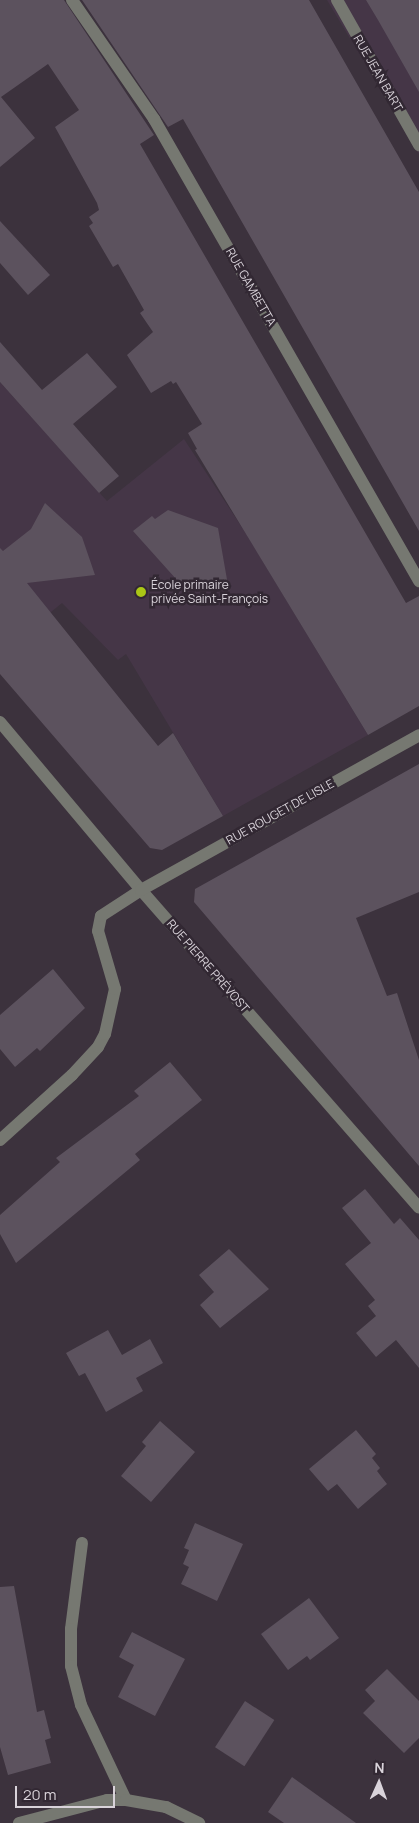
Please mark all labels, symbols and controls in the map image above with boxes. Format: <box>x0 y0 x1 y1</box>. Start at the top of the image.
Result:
street label: RUE JEAN BART <box>350 32 406 114</box>
street label: RUE GAMBETTA <box>223 245 279 329</box>
place label: École primaire privée Saint-François <box>151 578 268 606</box>
marker: École primaire privée Saint-François <box>135 586 147 598</box>
street label: RUE ROUGET DE LISLE <box>223 776 337 848</box>
street label: RUE PIERRE PRÉVOST <box>164 917 252 1015</box>
north arrow <box>354 1758 404 1808</box>
text: N <box>374 1758 385 1777</box>
scale bar <box>18 1776 118 1808</box>
text: 20 m <box>23 1784 56 1805</box>

